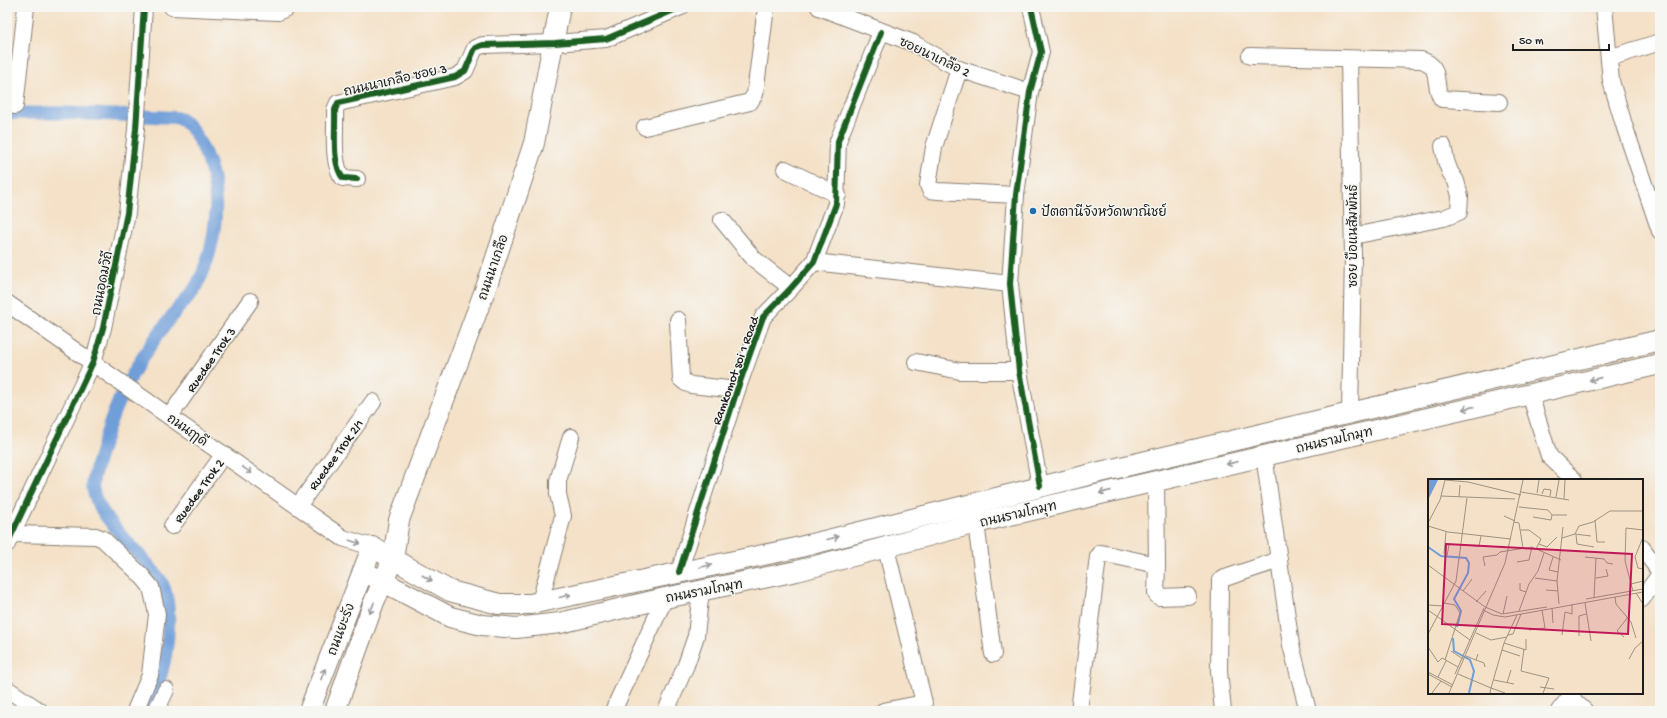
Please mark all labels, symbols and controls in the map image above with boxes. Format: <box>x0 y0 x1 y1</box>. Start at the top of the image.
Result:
scale bar <box>1513 26 1609 52</box>
street label: ซอยนาเกลือ 2 <box>896 33 974 82</box>
text: 50 m <box>1519 35 1544 49</box>
street label: ถนนนาเกลือ ซอย 3 <box>342 59 449 101</box>
street label: ซอย บือแนสัมพันธ์ <box>1343 184 1362 288</box>
place label: ปัตตานีจังหวัดพาณิชย์ <box>1041 202 1167 221</box>
marker: ปัตตานีจังหวัดพาณิชย์ <box>1028 206 1038 216</box>
street label: ถนนนาเกลือ <box>473 232 513 303</box>
street label: ถนนอุดมวิถี <box>87 249 117 317</box>
street label: Ramkomot soi 1 Road <box>710 313 763 427</box>
street label: Ruedee Trok 3 <box>184 325 240 396</box>
one-way arrow <box>1589 376 1602 384</box>
one-way arrow <box>1462 405 1475 413</box>
street label: ถนนฤๅดี <box>163 409 211 450</box>
street label: Ruedee Trok 2/1 <box>306 417 368 494</box>
street label: ถนนรามโกมุท <box>1294 421 1374 458</box>
street label: Ruedee Trok 2 <box>172 456 229 526</box>
one-way arrow <box>1226 459 1239 467</box>
one-way arrow <box>241 466 252 474</box>
inset map <box>1428 479 1643 694</box>
one-way arrow <box>1099 488 1112 496</box>
street label: ถนนรามโกมุท <box>978 495 1058 532</box>
one-way arrow <box>826 534 839 542</box>
one-way arrow <box>348 539 361 546</box>
one-way arrow <box>699 562 712 570</box>
street label: ถนนรามโกมุท <box>664 574 744 607</box>
one-way arrow <box>421 575 433 583</box>
one-way arrow <box>558 591 571 599</box>
street label: ถนนยะรัง <box>324 601 359 658</box>
one-way arrow <box>368 601 376 613</box>
one-way arrow <box>320 669 328 681</box>

